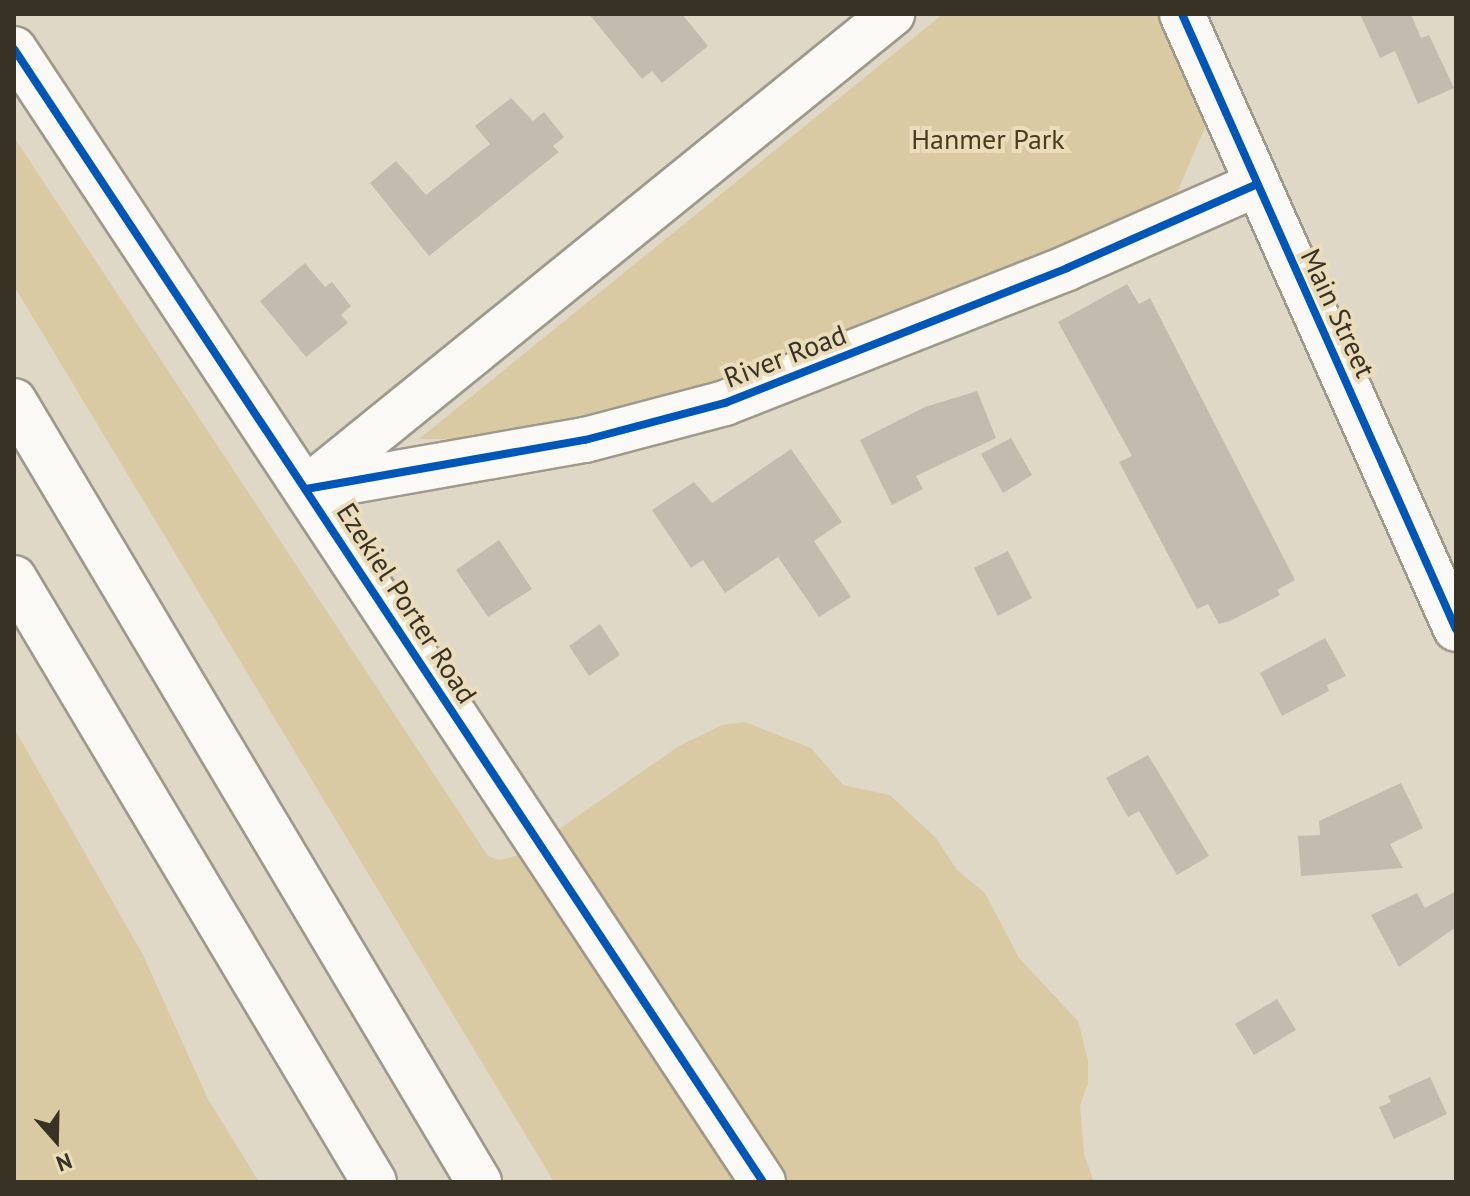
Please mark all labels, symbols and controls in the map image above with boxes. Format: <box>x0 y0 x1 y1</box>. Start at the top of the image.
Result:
park label: Hanmer Park <box>911 122 1065 156</box>
street label: Main Street <box>1294 243 1382 383</box>
street label: River Road <box>719 317 851 395</box>
street label: Ezekiel Porter Road <box>330 497 484 709</box>
north arrow <box>16 1100 96 1180</box>
text: N <box>53 1147 76 1178</box>

